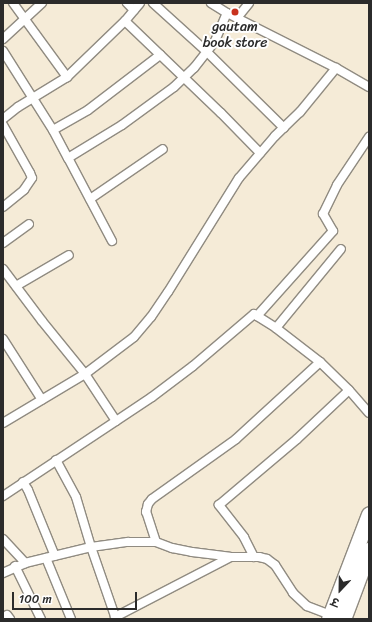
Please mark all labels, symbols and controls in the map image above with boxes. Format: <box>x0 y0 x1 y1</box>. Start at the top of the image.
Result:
marker: gautam book store <box>230 7 240 17</box>
place label: gautam book store <box>202 19 268 52</box>
north arrow <box>320 570 360 610</box>
scale bar <box>14 584 139 610</box>
text: 100 m <box>19 588 52 610</box>
text: उ <box>328 591 342 612</box>

